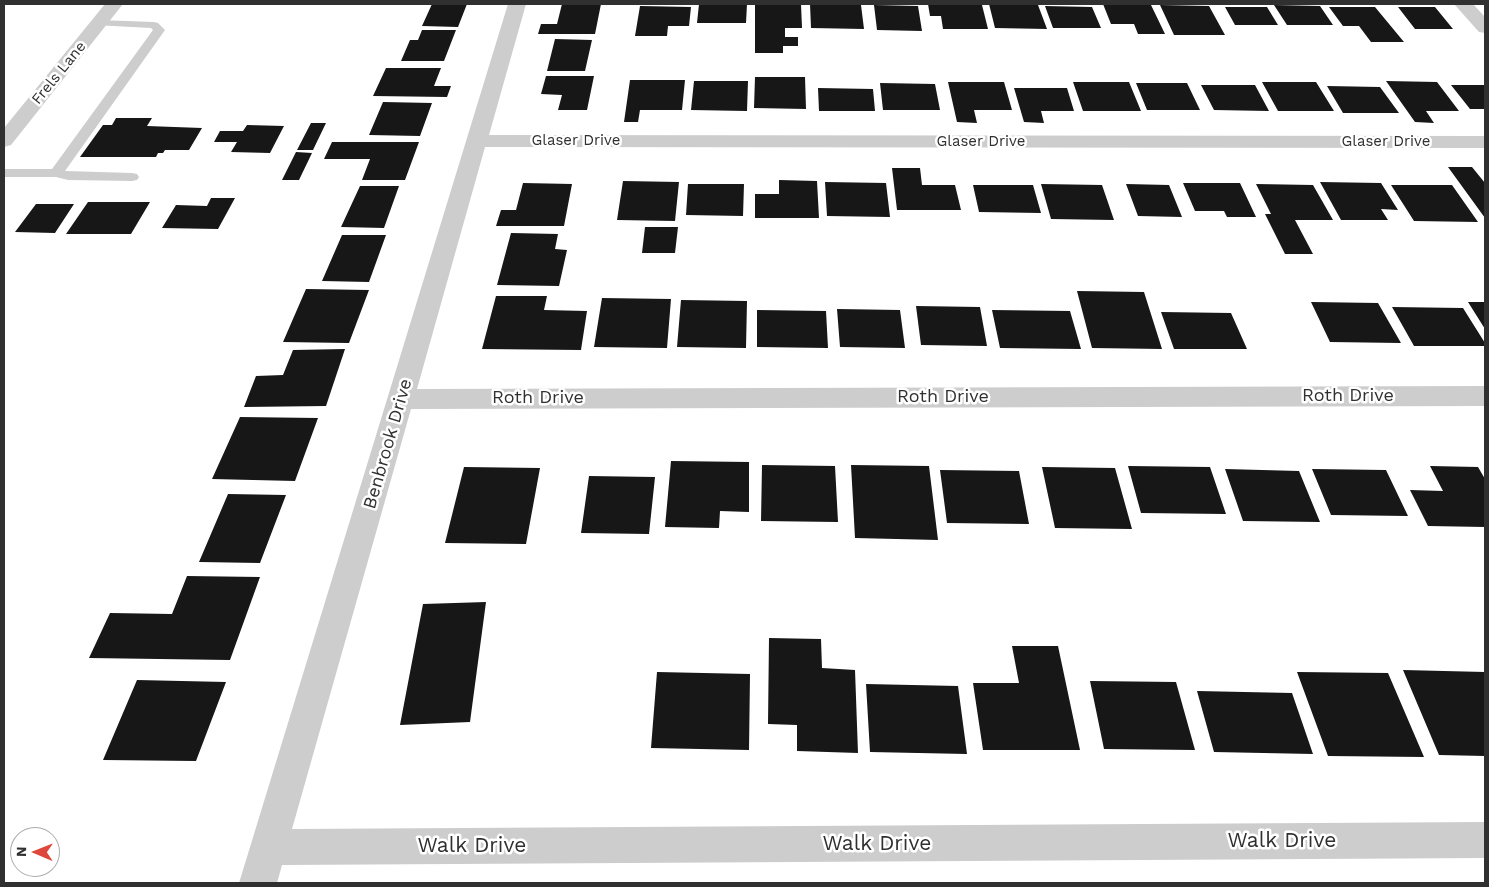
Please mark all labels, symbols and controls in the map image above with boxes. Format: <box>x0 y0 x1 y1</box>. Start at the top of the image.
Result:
street label: Frels Lane <box>28 38 90 108</box>
street label: Glaser Drive <box>531 132 621 150</box>
street label: Glaser Drive <box>936 133 1026 151</box>
street label: Glaser Drive <box>1341 133 1431 151</box>
street label: Benbrook Drive <box>359 376 417 512</box>
street label: Roth Drive <box>1302 385 1394 407</box>
street label: Roth Drive <box>897 386 989 408</box>
street label: Roth Drive <box>492 387 584 409</box>
north arrow <box>10 827 60 877</box>
street label: Walk Drive <box>1228 828 1336 854</box>
street label: Walk Drive <box>823 831 931 857</box>
street label: Walk Drive <box>418 833 526 859</box>
text: N <box>13 846 29 857</box>

